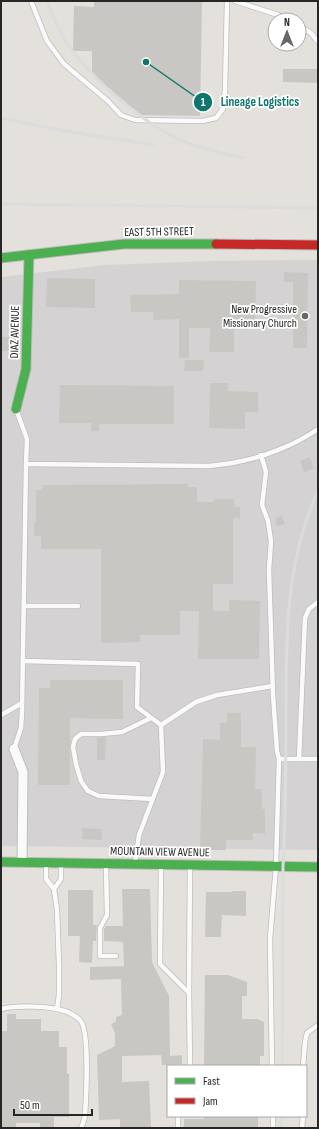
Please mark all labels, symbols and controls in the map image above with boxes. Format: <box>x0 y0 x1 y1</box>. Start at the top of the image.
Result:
north arrow <box>267 12 307 52</box>
text: N <box>284 16 290 29</box>
callout: Lineage Logistics <box>193 89 307 114</box>
text: Lineage Logistics <box>221 94 299 110</box>
text: 1 <box>201 95 206 110</box>
street label: EAST 5TH STREET <box>124 224 194 240</box>
place label: New Progressive Missionary Church <box>223 302 297 331</box>
street label: DIAZ AVENUE <box>7 305 23 358</box>
marker: New Progressive Missionary Church <box>300 311 310 321</box>
street label: MOUNTAIN VIEW AVENUE <box>110 844 210 860</box>
legend <box>167 1065 307 1117</box>
text: Fast <box>203 1074 220 1089</box>
scale bar <box>14 1091 92 1117</box>
text: Jam <box>202 1094 218 1109</box>
text: 50 m <box>20 1098 40 1113</box>

